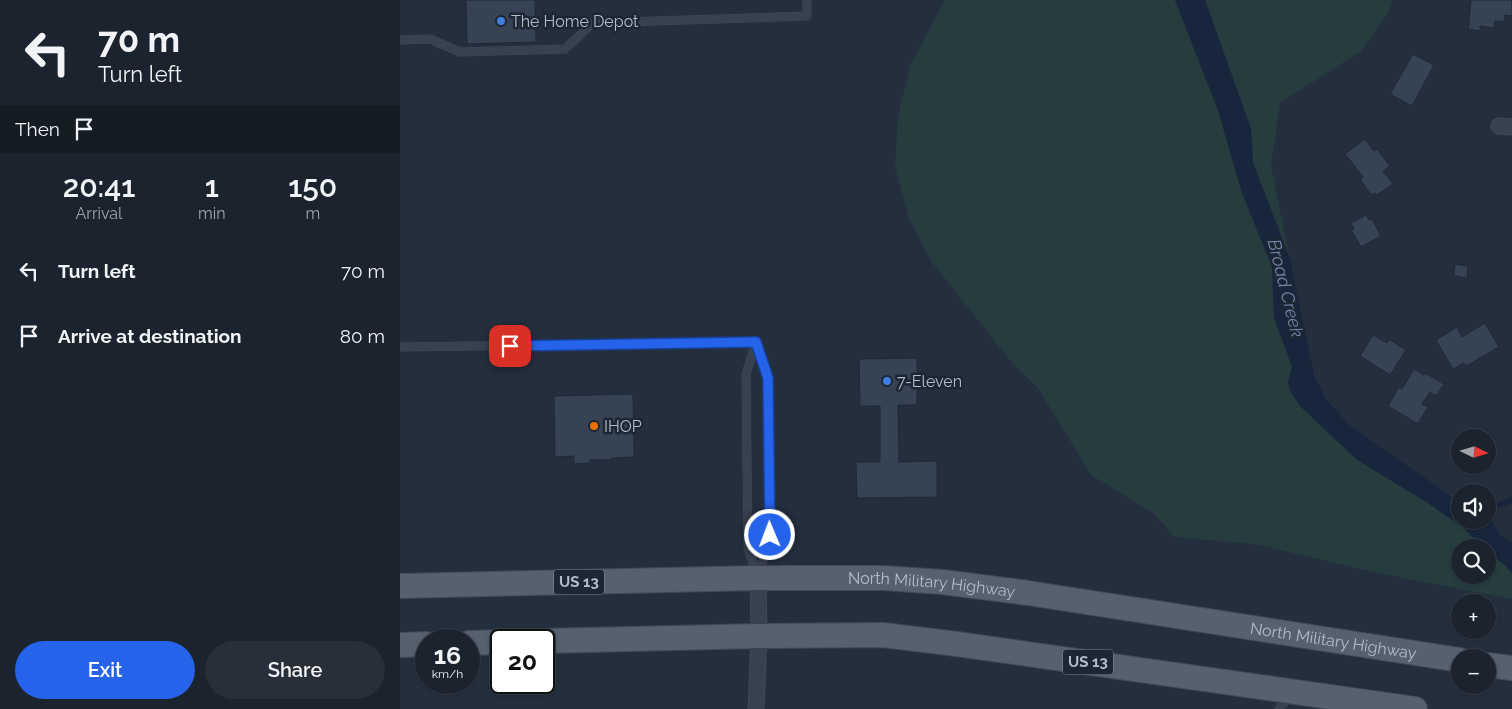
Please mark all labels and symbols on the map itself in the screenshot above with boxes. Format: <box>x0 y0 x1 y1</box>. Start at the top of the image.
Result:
place label: The Home Depot <box>511 12 639 31</box>
marker: The Home Depot <box>495 15 507 27</box>
water label: Broad Creek <box>1264 237 1308 340</box>
pin <box>489 325 531 367</box>
place label: 7-Eleven <box>897 372 962 391</box>
marker: 7-Eleven <box>881 375 893 387</box>
place label: IHOP <box>604 417 642 436</box>
marker: IHOP <box>588 420 600 432</box>
north arrow <box>1451 429 1496 474</box>
position arrow <box>743 508 795 560</box>
street label: North Military Highway <box>848 568 1017 601</box>
road number: US 13 <box>554 570 604 594</box>
street label: North Military Highway <box>1249 618 1418 663</box>
speed limit sign: 20 <box>490 629 555 694</box>
road number: US 13 <box>1063 650 1113 674</box>

